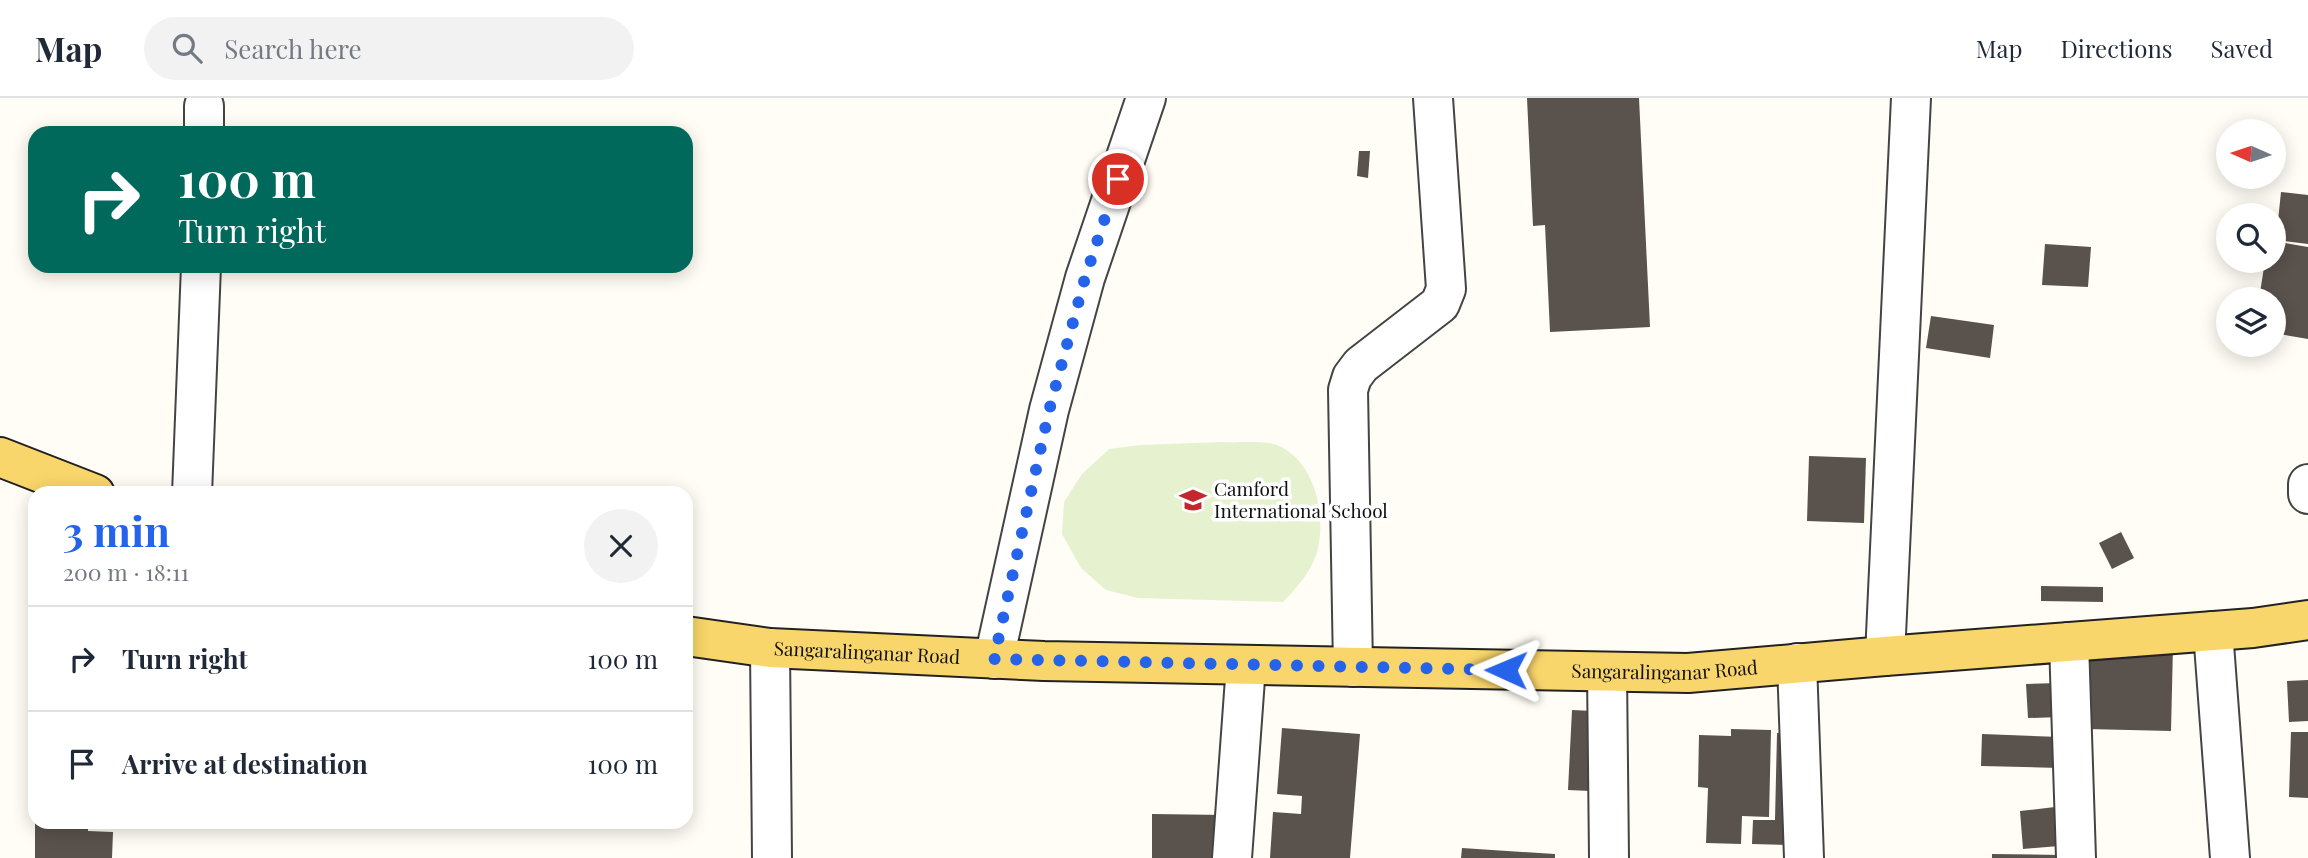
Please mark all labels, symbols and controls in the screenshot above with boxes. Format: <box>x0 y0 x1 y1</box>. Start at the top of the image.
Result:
search box <box>144 17 634 80</box>
text: Map <box>35 26 102 70</box>
icon: search <box>168 29 206 67</box>
text: Search here <box>224 31 362 66</box>
text: Map <box>1976 32 2022 64</box>
text: Directions <box>2060 32 2173 64</box>
text: Saved <box>2211 32 2273 64</box>
north arrow <box>2216 119 2286 189</box>
map controls <box>2216 119 2286 357</box>
text: 100 m <box>178 145 316 210</box>
pin <box>1088 149 1148 209</box>
icon: right <box>63 154 154 245</box>
icon: arrive <box>1099 160 1137 198</box>
button: search <box>2216 203 2286 273</box>
text: Turn right <box>178 208 326 251</box>
button: layers <box>2216 287 2286 357</box>
place label: Camford International School <box>1214 475 1388 523</box>
school or university icon: Camford International School <box>1178 485 1208 515</box>
text: 3 min <box>63 502 170 558</box>
button: close <box>584 509 658 583</box>
text: 200 m · 18:11 <box>63 556 189 587</box>
position arrow <box>1469 633 1543 707</box>
street label: Sangaralinganar Road <box>773 634 961 669</box>
icon: right <box>63 640 101 678</box>
text: Turn right <box>122 641 248 676</box>
text: 100 m <box>588 641 658 676</box>
street label: Sangaralinganar Road <box>1571 653 1759 685</box>
icon: arrive <box>63 745 101 783</box>
text: Arrive at destination <box>122 746 368 781</box>
text: 100 m <box>588 746 658 781</box>

